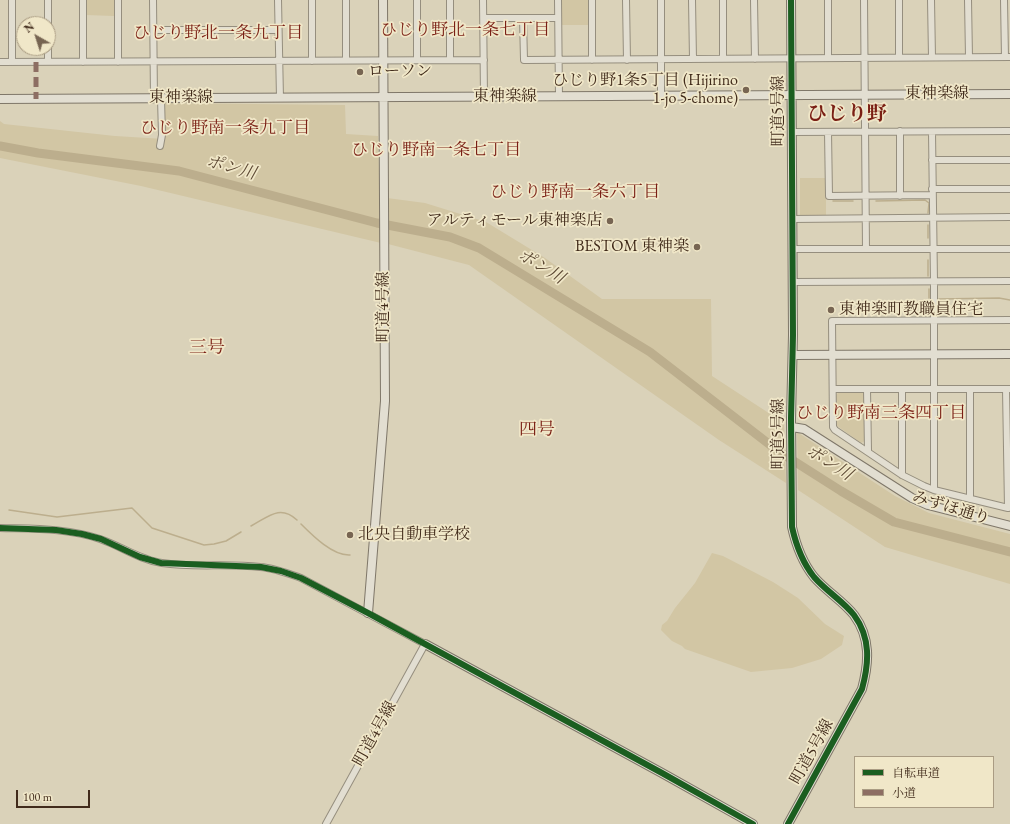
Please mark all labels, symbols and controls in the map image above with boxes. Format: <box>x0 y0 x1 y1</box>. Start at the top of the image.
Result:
north arrow <box>16 16 56 56</box>
text: N <box>21 19 37 36</box>
district label: ひじり野北一条七丁目 <box>380 20 550 40</box>
district label: ひじり野北一条九丁目 <box>133 23 303 43</box>
place label: ローソン <box>368 62 432 82</box>
marker: ローソン <box>355 67 365 77</box>
place label: ひじり野1条5丁目 (Hijirino 1-jo 5-chome) <box>552 71 738 109</box>
street label: 町道5号線 <box>769 75 789 147</box>
street label: 東神楽線 <box>905 84 969 104</box>
marker: ひじり野1条5丁目 (Hijirino 1-jo 5-chome) <box>741 85 751 95</box>
street label: 東神楽線 <box>473 87 537 107</box>
street label: 東神楽線 <box>149 88 213 108</box>
district label: ひじり野 <box>807 103 887 127</box>
district label: ひじり野南一条九丁目 <box>140 118 310 138</box>
district label: ひじり野南一条七丁目 <box>351 140 521 160</box>
water label: ポン川 <box>204 152 258 184</box>
district label: ひじり野南一条六丁目 <box>490 182 660 202</box>
place label: アルティモール東神楽店 <box>427 211 602 231</box>
marker: アルティモール東神楽店 <box>605 216 615 226</box>
place label: BESTOM 東神楽 <box>575 237 689 257</box>
marker: BESTOM 東神楽 <box>692 242 702 252</box>
water label: ポン川 <box>514 245 568 289</box>
street label: 町道4号線 <box>374 271 394 343</box>
place label: 東神楽町教職員住宅 <box>839 300 983 320</box>
marker: 東神楽町教職員住宅 <box>826 305 836 315</box>
district label: 三号 <box>189 337 225 359</box>
street label: 町道5号線 <box>769 398 789 470</box>
district label: ひじり野南三条四丁目 <box>796 403 966 423</box>
district label: 四号 <box>519 419 555 441</box>
water label: ポン川 <box>802 441 856 485</box>
street label: みずほ通り <box>910 487 992 529</box>
place label: 北央自動車学校 <box>358 525 470 545</box>
marker: 北央自動車学校 <box>345 530 355 540</box>
street label: 町道4号線 <box>349 698 401 770</box>
street label: 町道5号線 <box>786 716 838 788</box>
legend <box>854 756 994 808</box>
text: 自転車道 <box>892 765 940 781</box>
scale bar <box>18 782 92 808</box>
text: 小道 <box>892 785 916 801</box>
text: 100 m <box>23 789 52 805</box>

